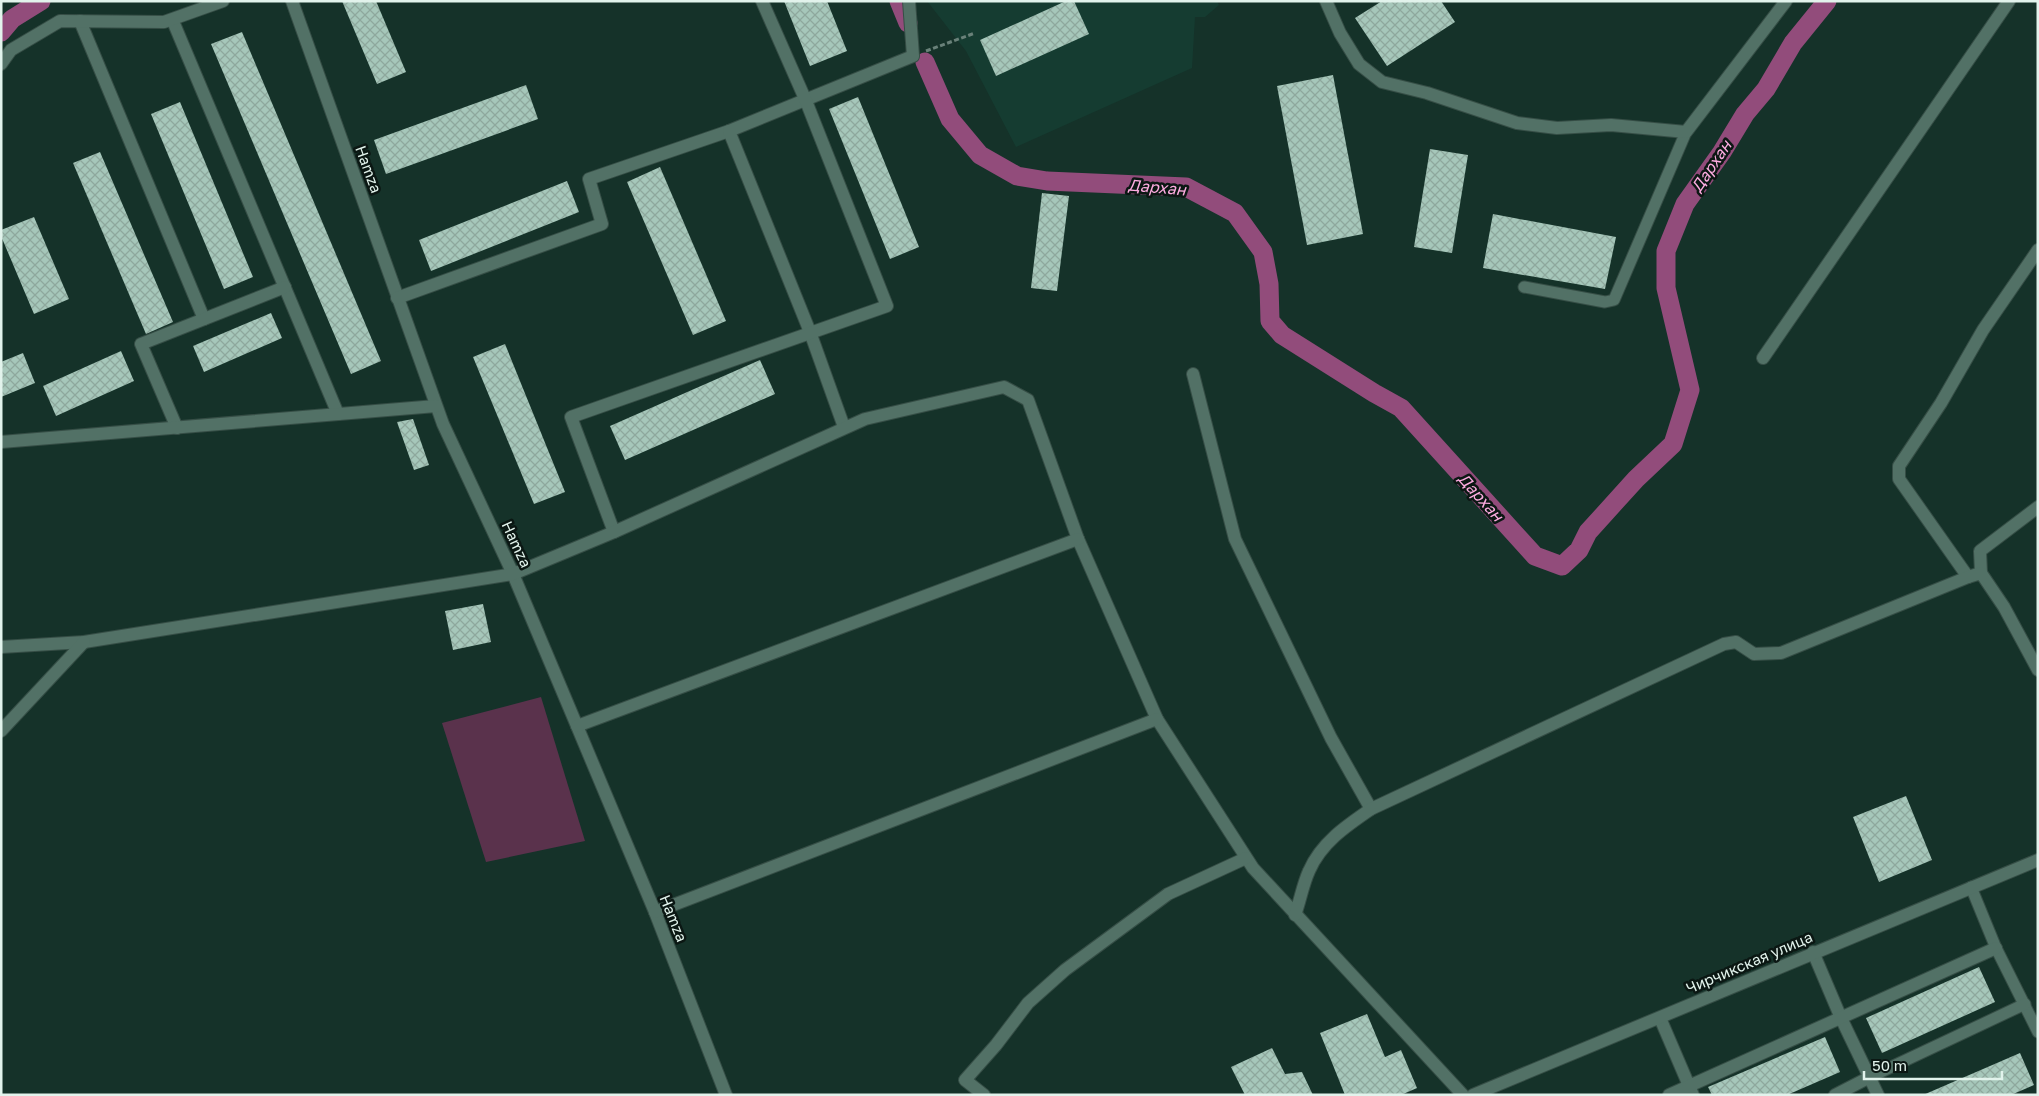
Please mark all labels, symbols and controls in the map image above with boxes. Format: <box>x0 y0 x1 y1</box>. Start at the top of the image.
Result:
water label: Дархан <box>1686 135 1736 196</box>
street label: Hamza <box>352 143 386 195</box>
water label: Дархан <box>1126 174 1188 200</box>
water label: Дархан <box>1454 468 1509 526</box>
street label: Hamza <box>498 518 536 570</box>
street label: Hamza <box>656 892 692 944</box>
street label: Чирчикская улица <box>1683 927 1815 997</box>
scale bar <box>1864 1048 2002 1080</box>
text: 50 m <box>1872 1056 1907 1074</box>

